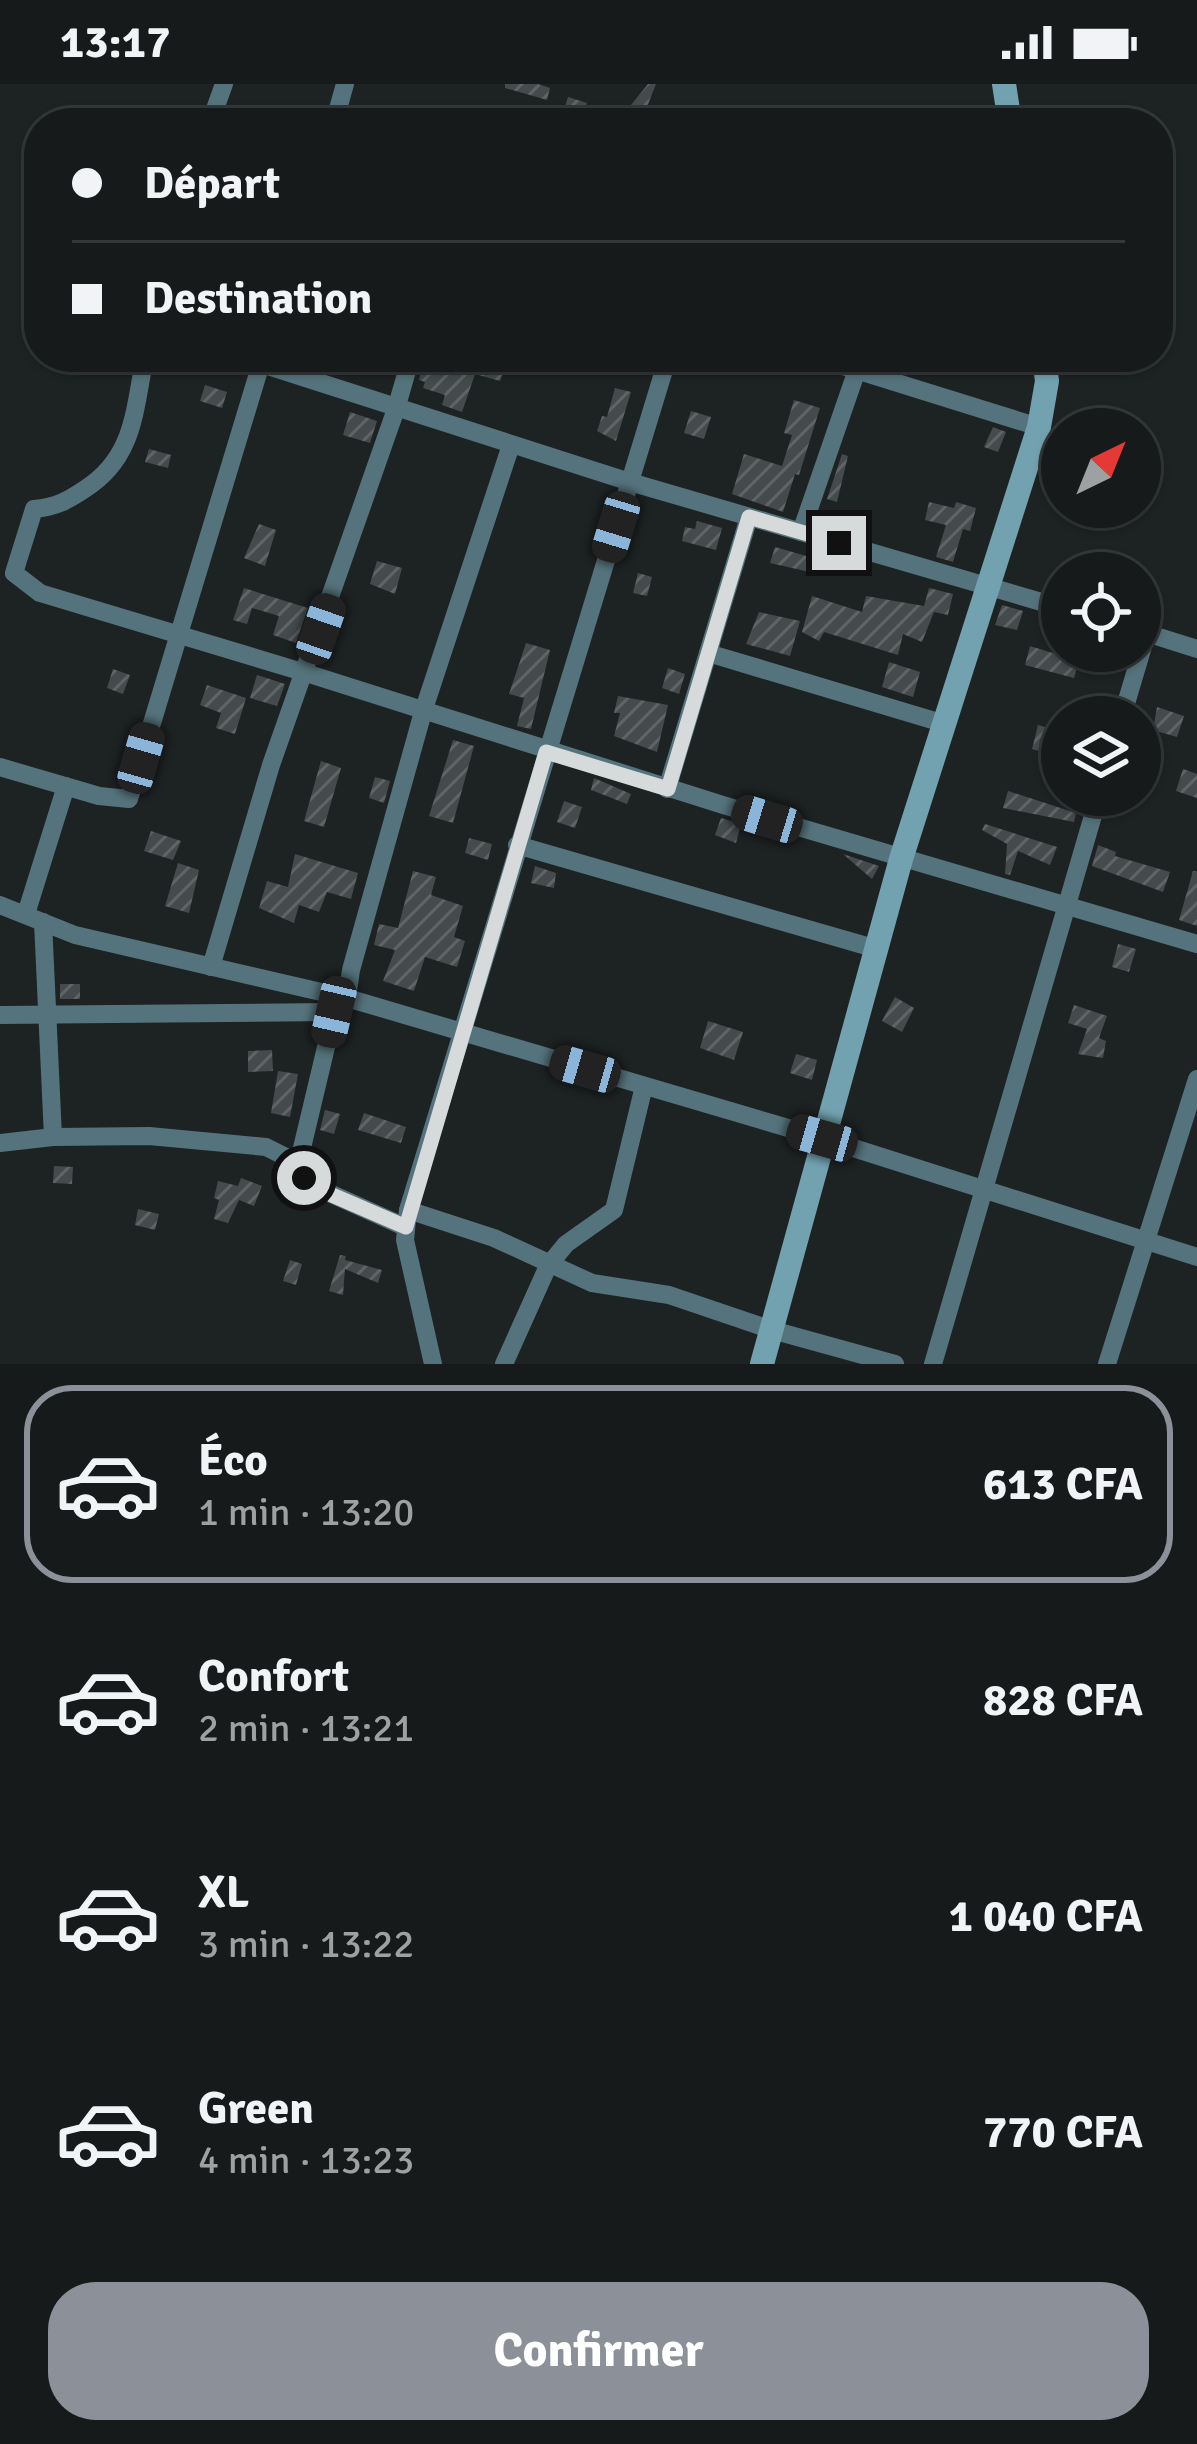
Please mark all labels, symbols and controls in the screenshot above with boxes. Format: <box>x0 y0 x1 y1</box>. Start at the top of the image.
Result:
text: 13:17 <box>60 15 170 70</box>
text: Départ <box>144 156 280 211</box>
text: Destination <box>144 271 372 326</box>
north arrow <box>1041 408 1161 528</box>
map controls <box>1041 408 1161 816</box>
car <box>588 487 644 567</box>
route end <box>812 516 866 570</box>
button: locate <box>1041 552 1161 672</box>
car <box>292 589 350 669</box>
button: layers <box>1041 696 1161 816</box>
car <box>114 718 168 798</box>
car <box>727 791 807 847</box>
car <box>308 973 360 1051</box>
car <box>545 1042 625 1096</box>
car <box>782 1111 862 1165</box>
route start <box>277 1151 331 1205</box>
icon: car <box>54 1430 162 1538</box>
text: Éco <box>198 1433 268 1488</box>
text: 613 CFA <box>983 1457 1143 1512</box>
text: 1 min · 13:20 <box>198 1488 414 1536</box>
icon: car <box>54 1646 162 1754</box>
text: Confort <box>198 1649 349 1704</box>
text: 828 CFA <box>983 1673 1143 1728</box>
text: 2 min · 13:21 <box>198 1704 414 1752</box>
icon: car <box>54 1862 162 1970</box>
text: XL <box>198 1865 249 1920</box>
text: 1 040 CFA <box>949 1889 1143 1944</box>
text: 3 min · 13:22 <box>198 1920 414 1968</box>
icon: car <box>54 2078 162 2186</box>
text: Green <box>198 2081 314 2136</box>
text: 770 CFA <box>983 2105 1143 2160</box>
text: 4 min · 13:23 <box>198 2136 414 2184</box>
button: Confirmer <box>48 2282 1149 2420</box>

